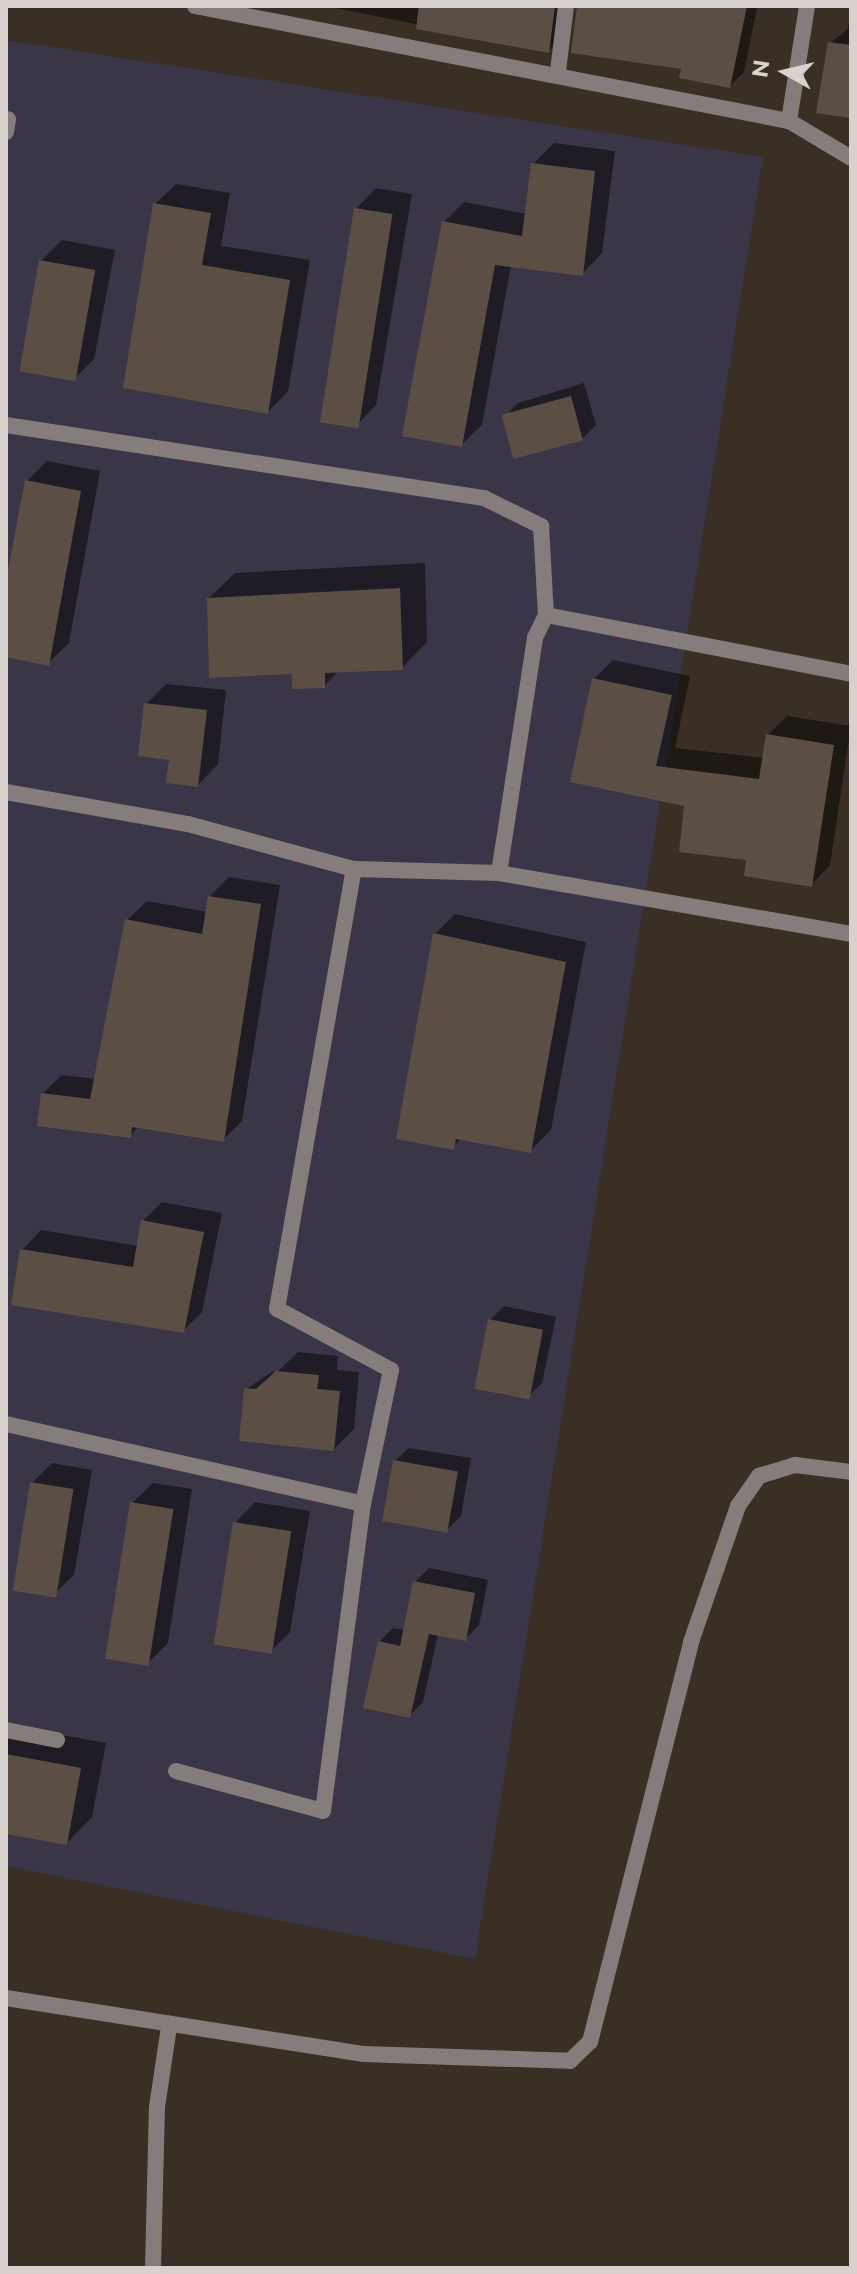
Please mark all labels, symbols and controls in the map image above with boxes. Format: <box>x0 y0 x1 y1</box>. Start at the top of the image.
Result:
north arrow <box>745 32 825 112</box>
text: N <box>746 58 775 79</box>

